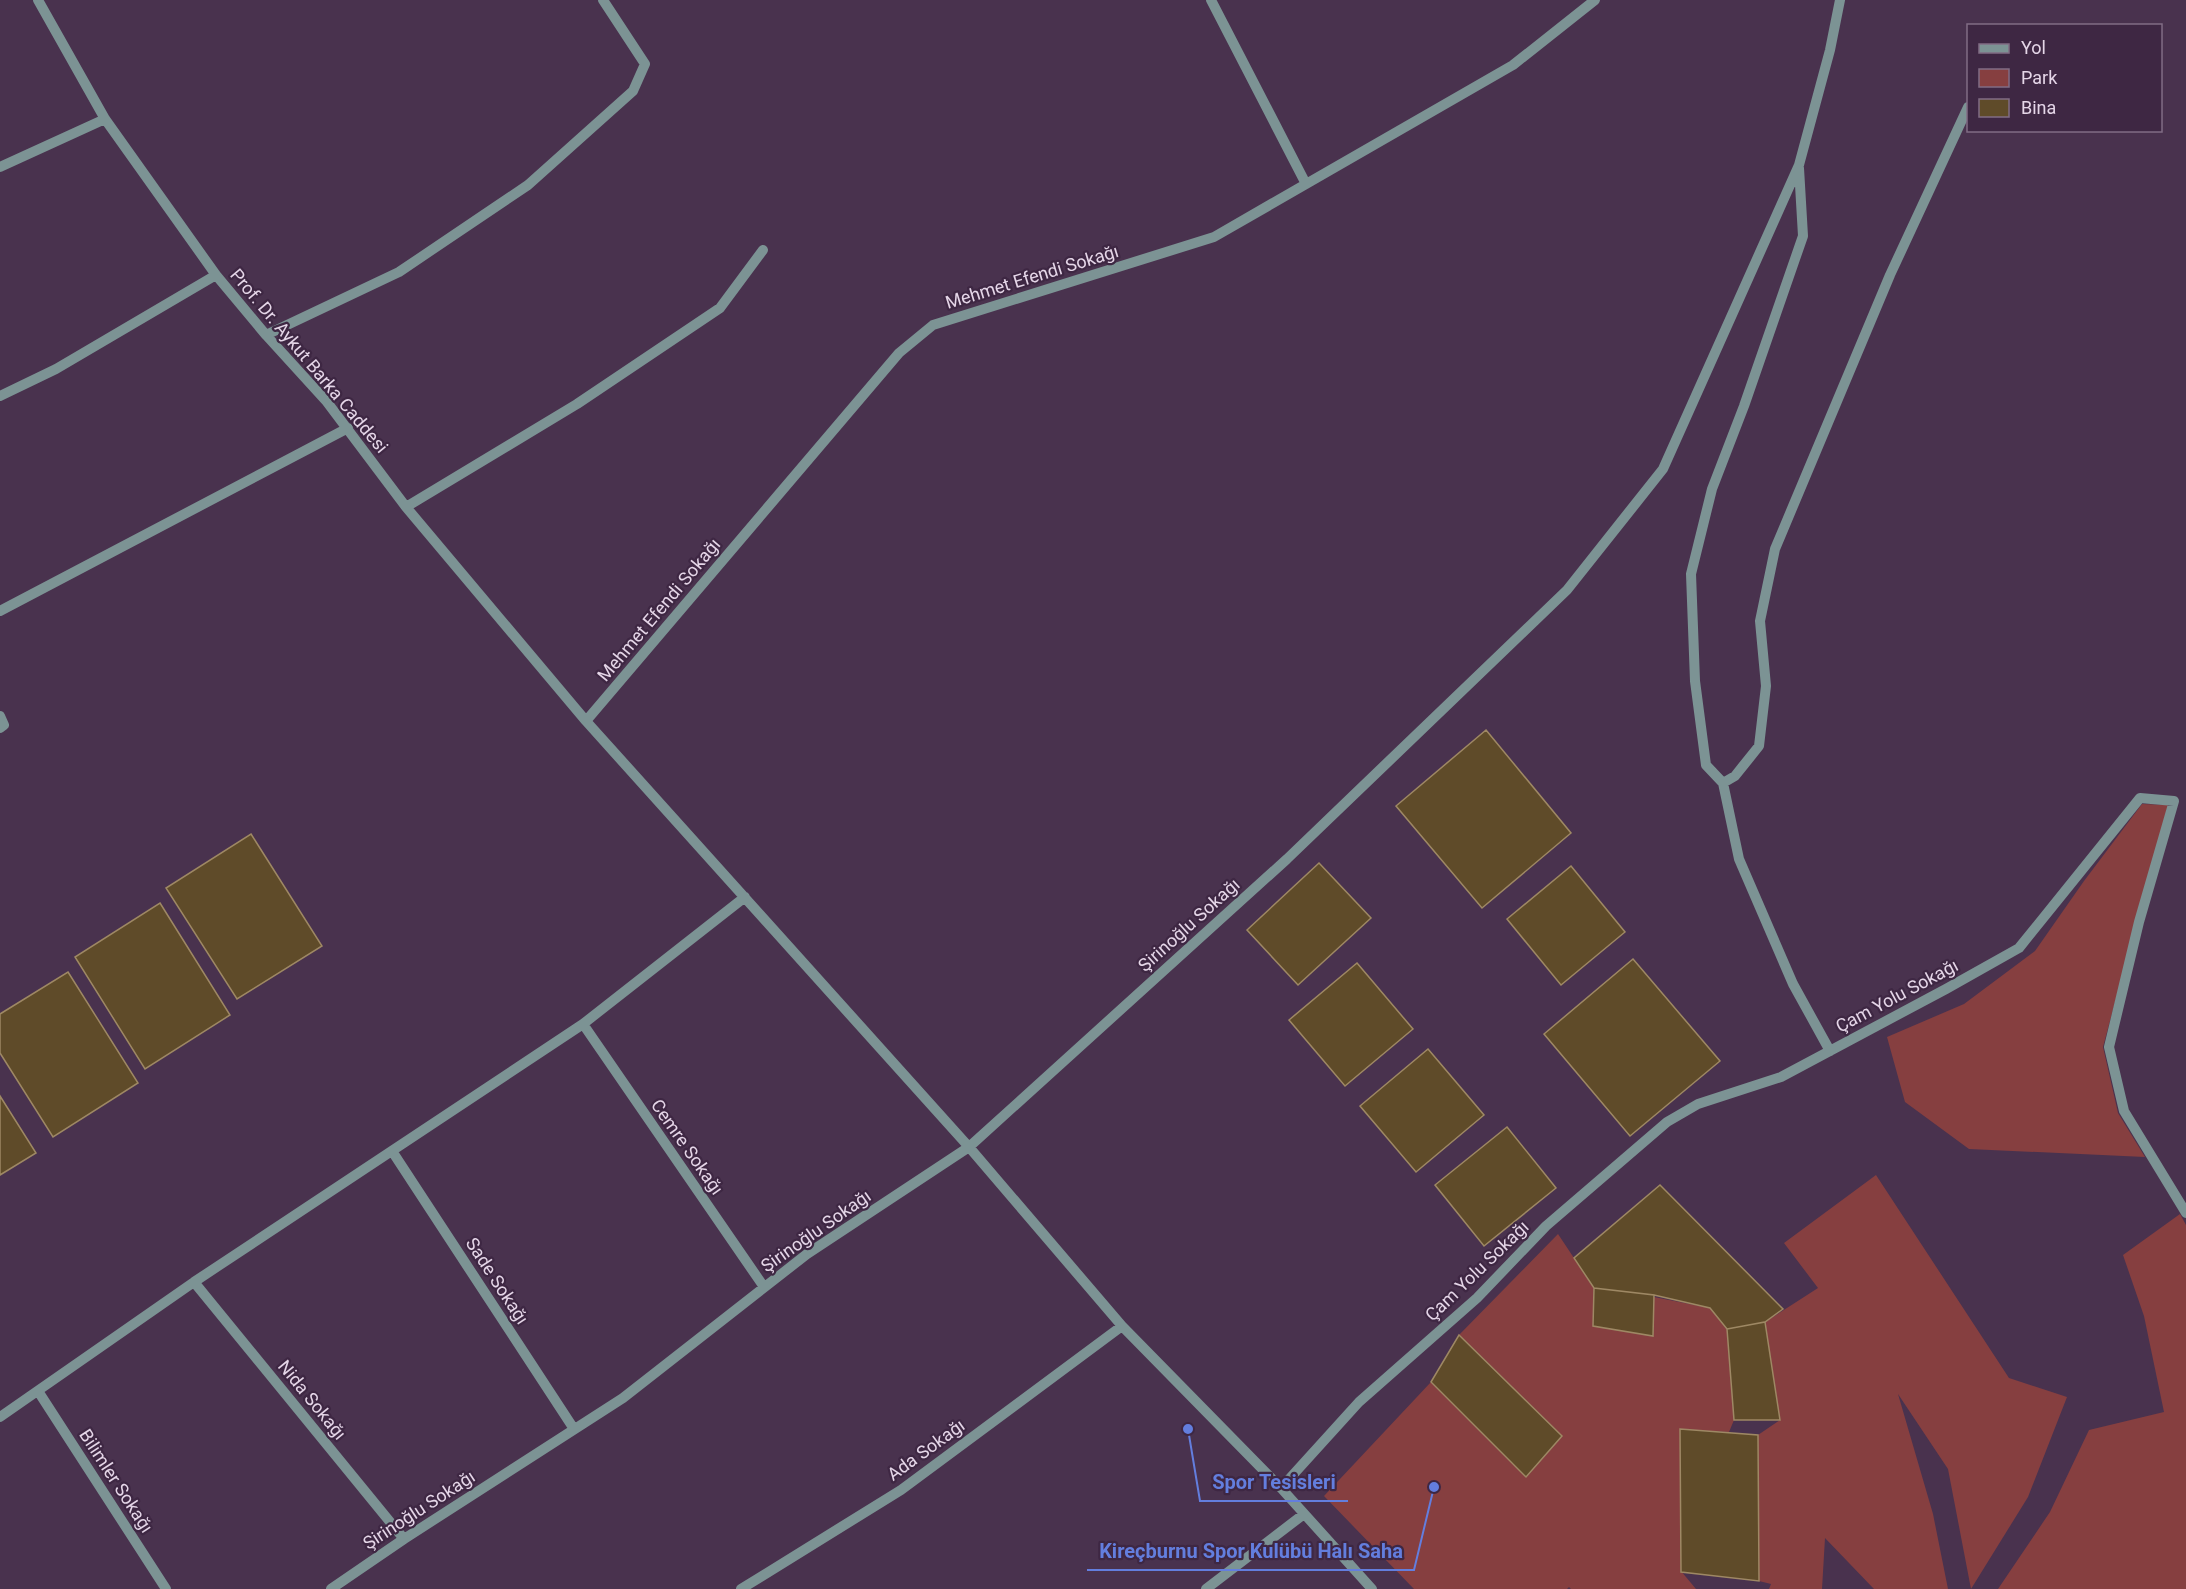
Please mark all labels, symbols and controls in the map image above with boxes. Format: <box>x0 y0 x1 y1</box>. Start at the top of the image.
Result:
legend <box>1967 24 2162 132</box>
text: Yol <box>2021 37 2046 58</box>
text: Park <box>2021 67 2058 88</box>
text: Bina <box>2021 97 2056 118</box>
street label: Mehmet Efendi Sokağı <box>943 240 1121 313</box>
street label: Prof. Dr. Aykut Barka Caddesi <box>226 264 393 457</box>
street label: Mehmet Efendi Sokağı <box>593 534 724 685</box>
street label: Şirinoğlu Sokağı <box>1134 874 1244 976</box>
street label: Çam Yolu Sokağı <box>1832 954 1962 1037</box>
street label: Cemre Sokağı <box>647 1095 728 1198</box>
street label: Şirinoğlu Sokağı <box>757 1185 875 1276</box>
street label: Çam Yolu Sokağı <box>1421 1216 1533 1325</box>
street label: Sade Sokağı <box>462 1233 533 1328</box>
street label: Nida Sokağı <box>274 1356 351 1444</box>
street label: Ada Sokağı <box>883 1414 969 1485</box>
street label: Bilimler Sokağı <box>75 1425 158 1536</box>
callout: Spor Tesisleri <box>1200 1463 1348 1501</box>
street label: Şirinoğlu Sokağı <box>359 1466 479 1554</box>
text: Spor Tesisleri <box>1212 1470 1336 1494</box>
callout: Kireçburnu Spor Kulübü Halı Saha <box>1087 1532 1414 1570</box>
text: Kireçburnu Spor Kulübü Halı Saha <box>1099 1539 1403 1563</box>

